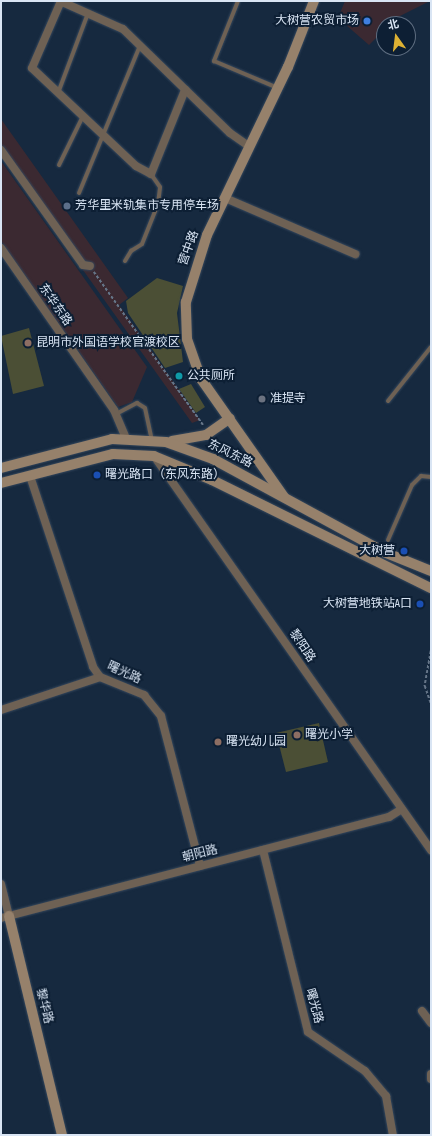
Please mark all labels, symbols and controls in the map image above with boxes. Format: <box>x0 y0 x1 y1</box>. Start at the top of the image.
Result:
place label: 大树营农贸市场 <box>275 14 359 28</box>
marker: 大树营农贸市场 <box>362 16 372 26</box>
north arrow <box>376 16 416 56</box>
text: 北 <box>386 17 400 32</box>
place label: 芳华里米轨集市专用停车场 <box>75 199 219 213</box>
marker: 芳华里米轨集市专用停车场 <box>62 201 72 211</box>
street label: 营中路 <box>176 229 202 267</box>
street label: 东华东路 <box>35 281 75 329</box>
place label: 昆明市外国语学校官渡校区 <box>36 336 180 350</box>
marker: 昆明市外国语学校官渡校区 <box>23 338 33 348</box>
place label: 公共厕所 <box>187 369 235 383</box>
marker: 公共厕所 <box>174 371 184 381</box>
place label: 准提寺 <box>270 392 306 406</box>
marker: 准提寺 <box>257 394 267 404</box>
street label: 东风东路 <box>205 437 255 471</box>
place label: 曙光路口（东风东路） <box>105 468 225 482</box>
marker: 曙光路口（东风东路） <box>92 470 102 480</box>
place label: 大树营 <box>359 544 395 558</box>
marker: 大树营 <box>398 545 410 557</box>
place label: 大树营地铁站A口 <box>323 597 412 611</box>
marker: 大树营地铁站A口 <box>415 599 425 609</box>
street label: 黎阳路 <box>286 627 318 665</box>
street label: 曙光路 <box>105 659 143 687</box>
place label: 曙光小学 <box>305 728 353 742</box>
marker: 曙光小学 <box>292 730 302 740</box>
place label: 曙光幼儿园 <box>226 735 286 749</box>
marker: 曙光幼儿园 <box>213 737 223 747</box>
street label: 朝阳路 <box>181 843 219 865</box>
street label: 黎华路 <box>33 987 55 1025</box>
street label: 曙光路 <box>302 987 326 1025</box>

